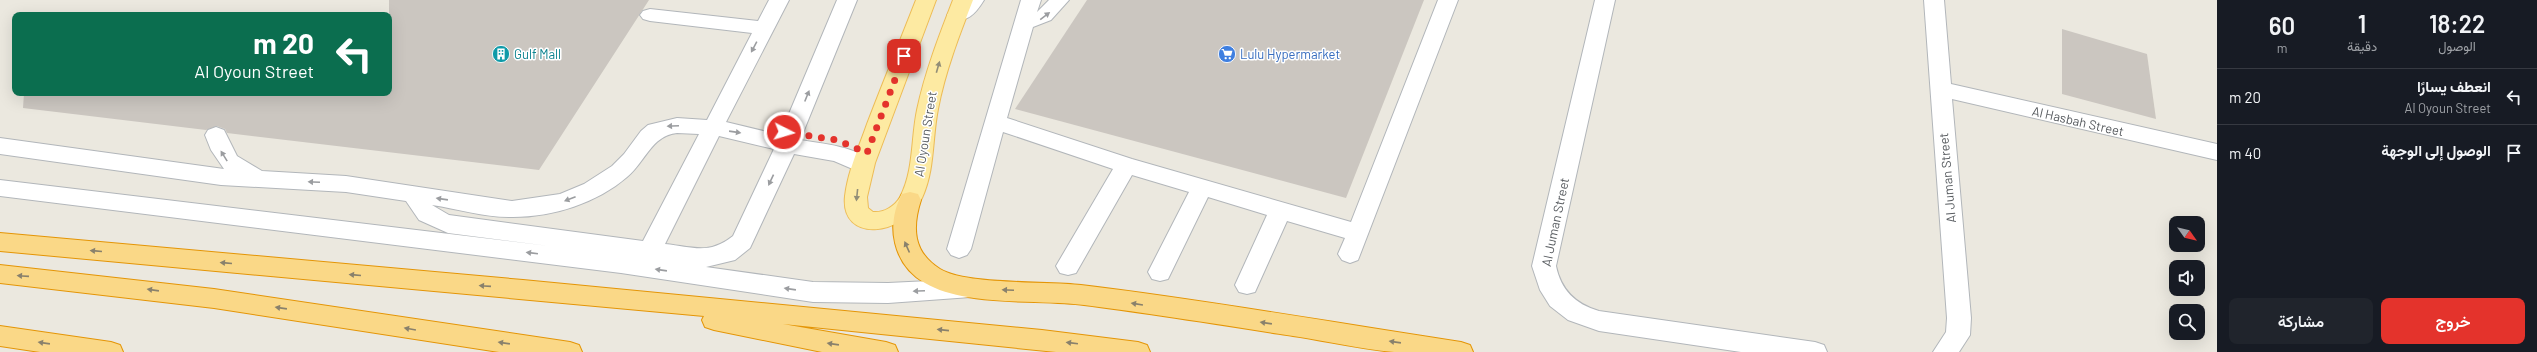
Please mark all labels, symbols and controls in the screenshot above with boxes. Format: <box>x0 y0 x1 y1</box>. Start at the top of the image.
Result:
text: 1 <box>2358 9 2366 38</box>
text: 18:22 <box>2429 9 2485 38</box>
text: 60 <box>2269 11 2295 40</box>
one-way arrow <box>1039 12 1050 20</box>
text: 20 m <box>253 26 314 60</box>
icon: left <box>328 28 380 80</box>
text: دقيقة <box>2347 38 2377 54</box>
text: الوصول <box>2438 38 2476 54</box>
pin <box>887 39 921 73</box>
text: m <box>2277 40 2287 56</box>
one-way arrow <box>751 41 758 53</box>
building icon: Gulf Mall <box>491 44 511 64</box>
supermarket icon: Lulu Hypermarket <box>1217 44 1237 64</box>
icon: arrive <box>893 45 915 67</box>
place label: Gulf Mall <box>514 46 561 62</box>
place label: Lulu Hypermarket <box>1240 46 1340 62</box>
text: Al Oyoun Street <box>194 60 314 82</box>
one-way arrow <box>935 61 941 73</box>
text: انعطف يسارًا <box>2417 77 2491 95</box>
icon: left <box>2503 86 2525 108</box>
text: 20 m <box>2229 88 2261 106</box>
one-way arrow <box>805 89 811 101</box>
street label: Al Oyoun Street <box>910 90 940 178</box>
text: Al Oyoun Street <box>2405 100 2491 116</box>
street label: Al Hasbah Street <box>2031 103 2125 139</box>
position arrow <box>763 111 805 153</box>
one-way arrow <box>667 123 679 130</box>
one-way arrow <box>729 129 741 136</box>
street label: Al Juman Street <box>1935 132 1959 224</box>
text: الوصول إلى الوجهة <box>2381 141 2491 159</box>
icon: arrive <box>2503 142 2525 164</box>
text: 40 m <box>2229 144 2261 162</box>
one-way arrow <box>220 150 227 161</box>
one-way arrow <box>768 174 774 186</box>
street label: Al Juman Street <box>1538 176 1572 268</box>
one-way arrow <box>308 179 320 186</box>
one-way arrow <box>854 189 860 201</box>
one-way arrow <box>436 196 448 202</box>
one-way arrow <box>564 197 576 203</box>
north arrow <box>2169 216 2205 252</box>
map controls <box>2169 216 2205 340</box>
one-way arrow <box>904 242 910 253</box>
one-way arrow <box>90 248 102 255</box>
one-way arrow <box>526 250 538 256</box>
one-way arrow <box>219 260 232 267</box>
button: sound <box>2169 260 2205 296</box>
one-way arrow <box>655 267 667 273</box>
one-way arrow <box>349 272 361 279</box>
one-way arrow <box>17 273 30 279</box>
one-way arrow <box>478 282 491 289</box>
one-way arrow <box>784 285 796 292</box>
one-way arrow <box>1002 286 1014 293</box>
one-way arrow <box>147 287 159 294</box>
one-way arrow <box>913 288 926 295</box>
button: مشاركة <box>2229 298 2373 344</box>
button: خروج <box>2381 298 2525 344</box>
one-way arrow <box>1131 301 1143 307</box>
button: search <box>2169 304 2205 340</box>
one-way arrow <box>275 305 288 311</box>
one-way arrow <box>1260 320 1272 326</box>
one-way arrow <box>404 325 416 331</box>
one-way arrow <box>937 327 949 333</box>
one-way arrow <box>1388 339 1401 345</box>
one-way arrow <box>38 340 50 346</box>
one-way arrow <box>498 340 510 346</box>
one-way arrow <box>1066 340 1078 347</box>
one-way arrow <box>827 341 839 347</box>

